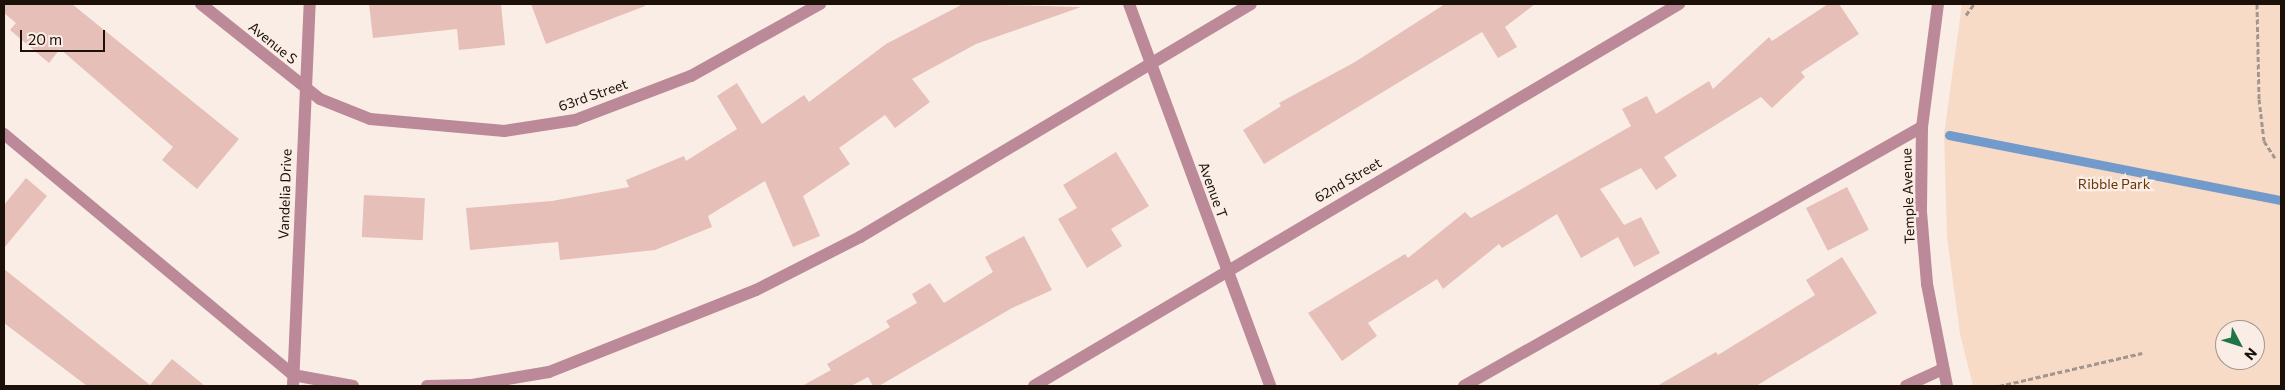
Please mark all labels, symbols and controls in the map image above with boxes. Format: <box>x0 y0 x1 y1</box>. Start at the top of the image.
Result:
street label: Avenue S <box>245 18 301 68</box>
scale bar <box>22 20 108 52</box>
text: 20 m <box>28 30 62 48</box>
street label: 63rd Street <box>556 75 630 115</box>
street label: Vandelia Drive <box>275 148 295 240</box>
street label: Temple Avenue <box>1898 148 1918 244</box>
street label: 62nd Street <box>1312 154 1384 206</box>
street label: Avenue T <box>1195 160 1231 220</box>
park label: Ribble Park <box>2078 176 2150 192</box>
north arrow <box>2215 320 2265 370</box>
text: N <box>2241 345 2261 364</box>

